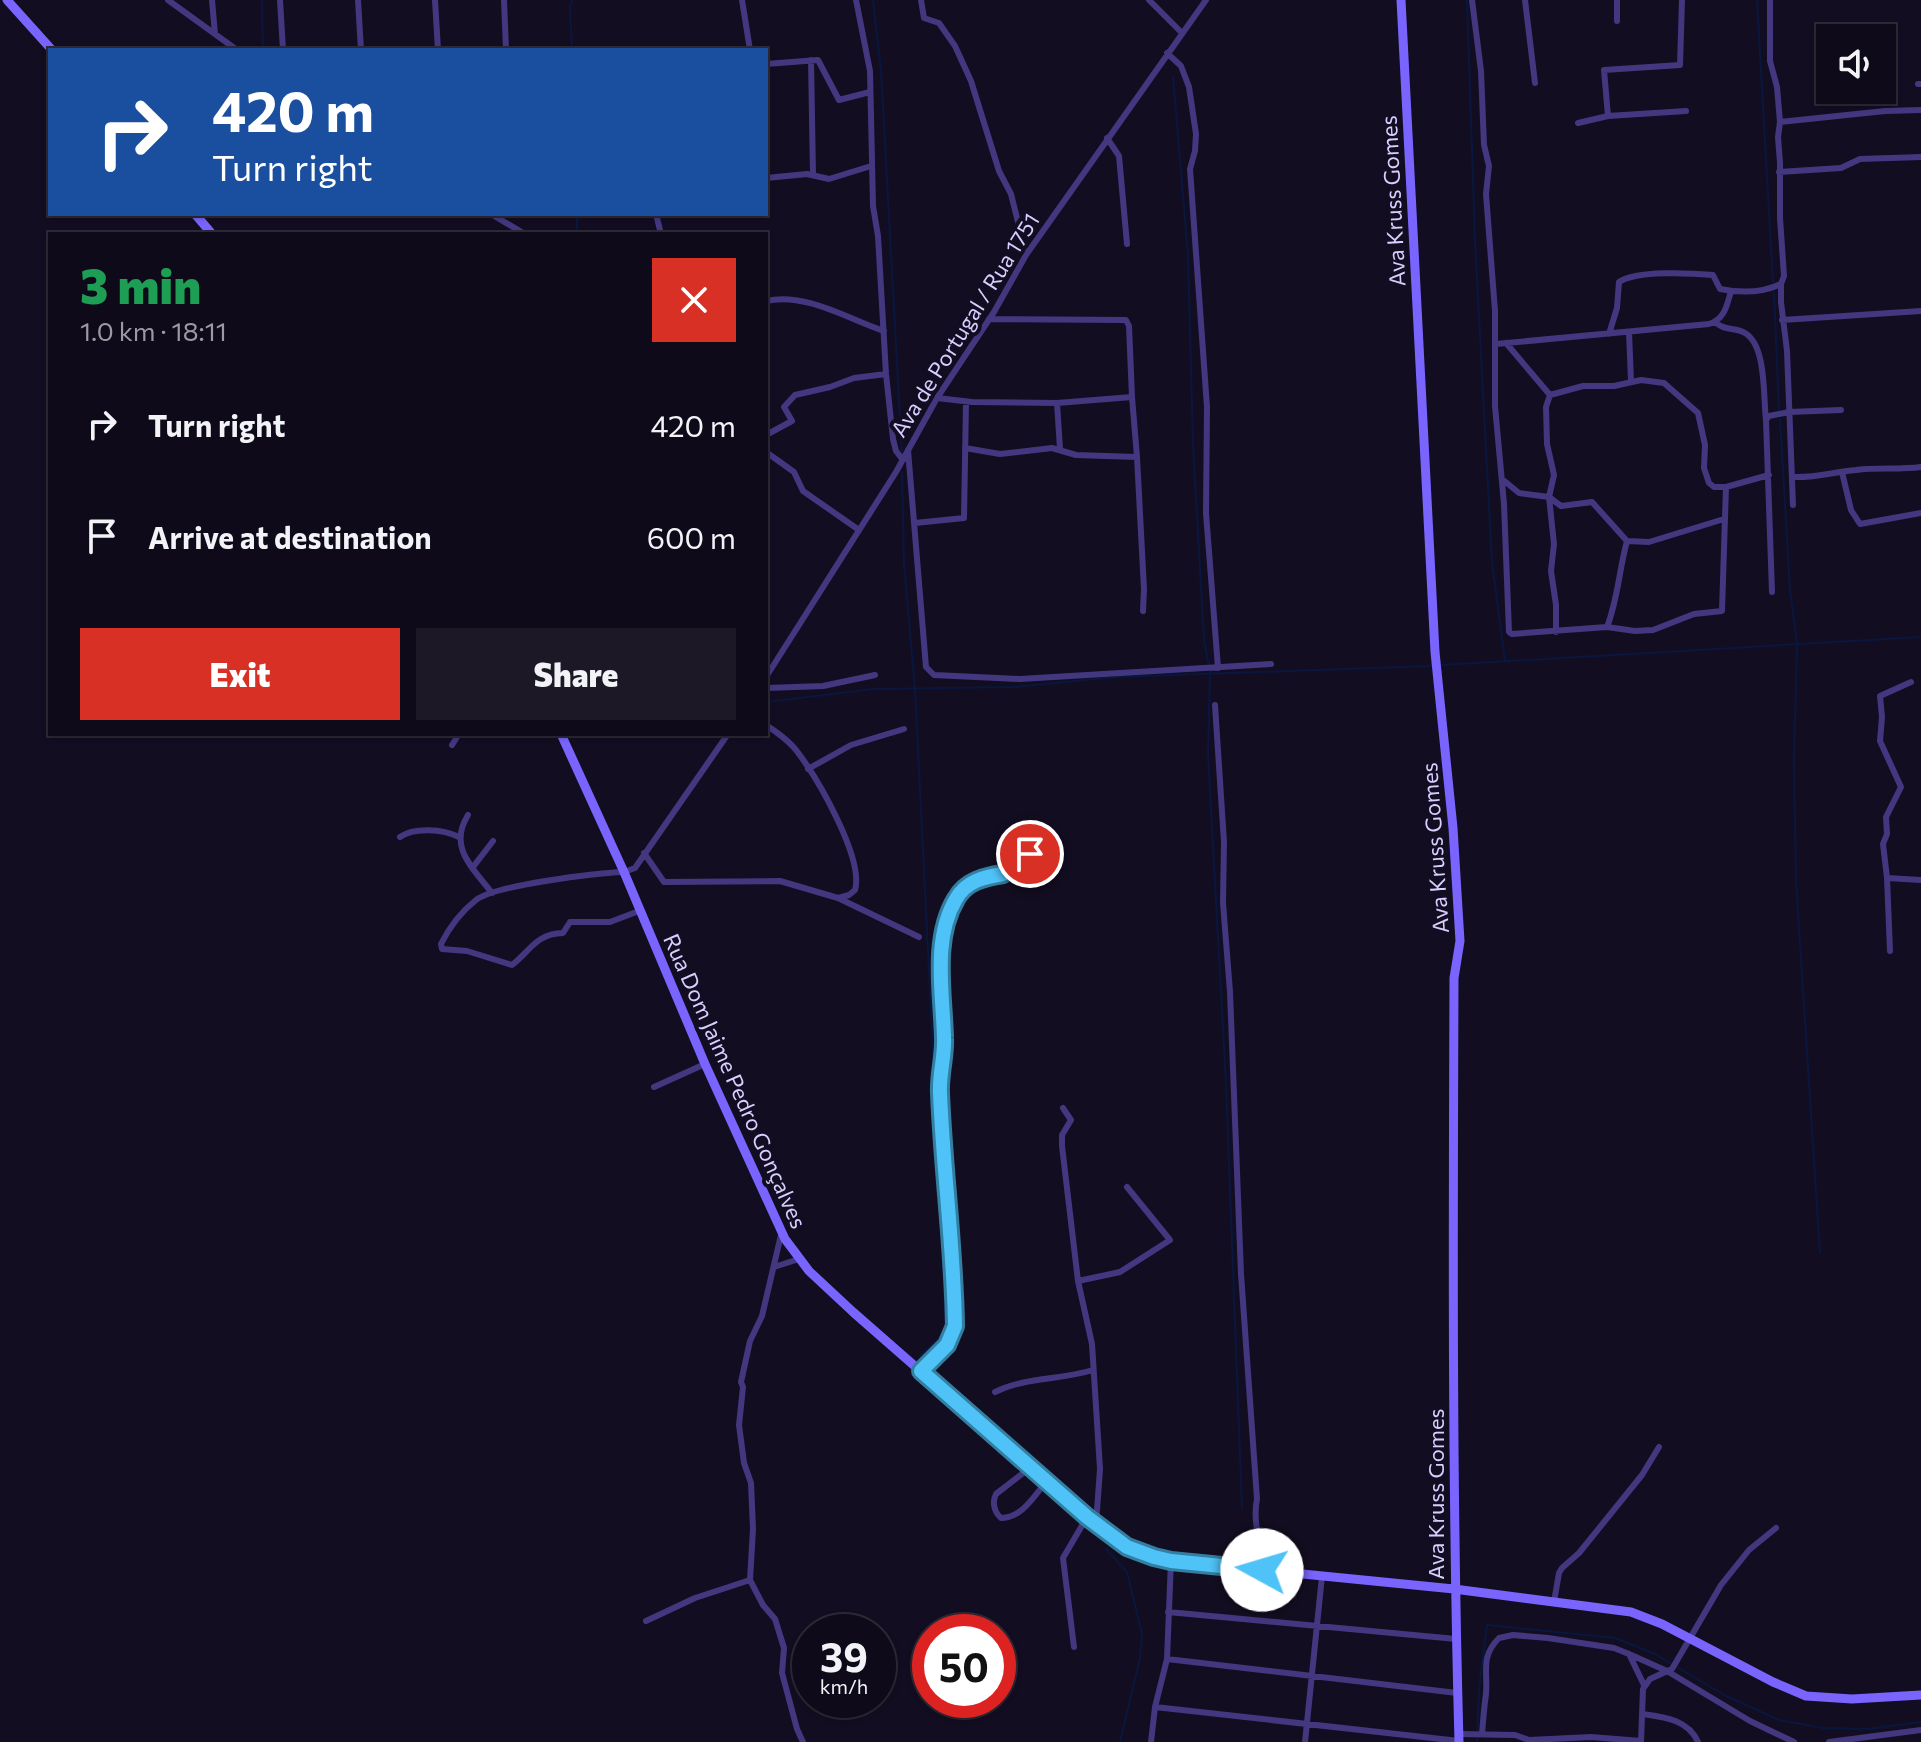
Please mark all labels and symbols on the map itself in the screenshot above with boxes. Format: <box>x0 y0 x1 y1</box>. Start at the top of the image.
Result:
street label: Ava Kruss Gomes <box>1375 115 1410 287</box>
street label: Ava de Portugal / Rua 1751 <box>884 208 1045 442</box>
street label: Ava Kruss Gomes <box>1415 762 1454 934</box>
pin <box>996 820 1064 888</box>
street label: Rua Dom Jaime Pedro Gonçalves <box>658 929 813 1232</box>
street label: Ava Kruss Gomes <box>1422 1408 1449 1580</box>
position arrow <box>1220 1528 1304 1612</box>
speed limit sign: 50 <box>912 1614 1016 1718</box>

